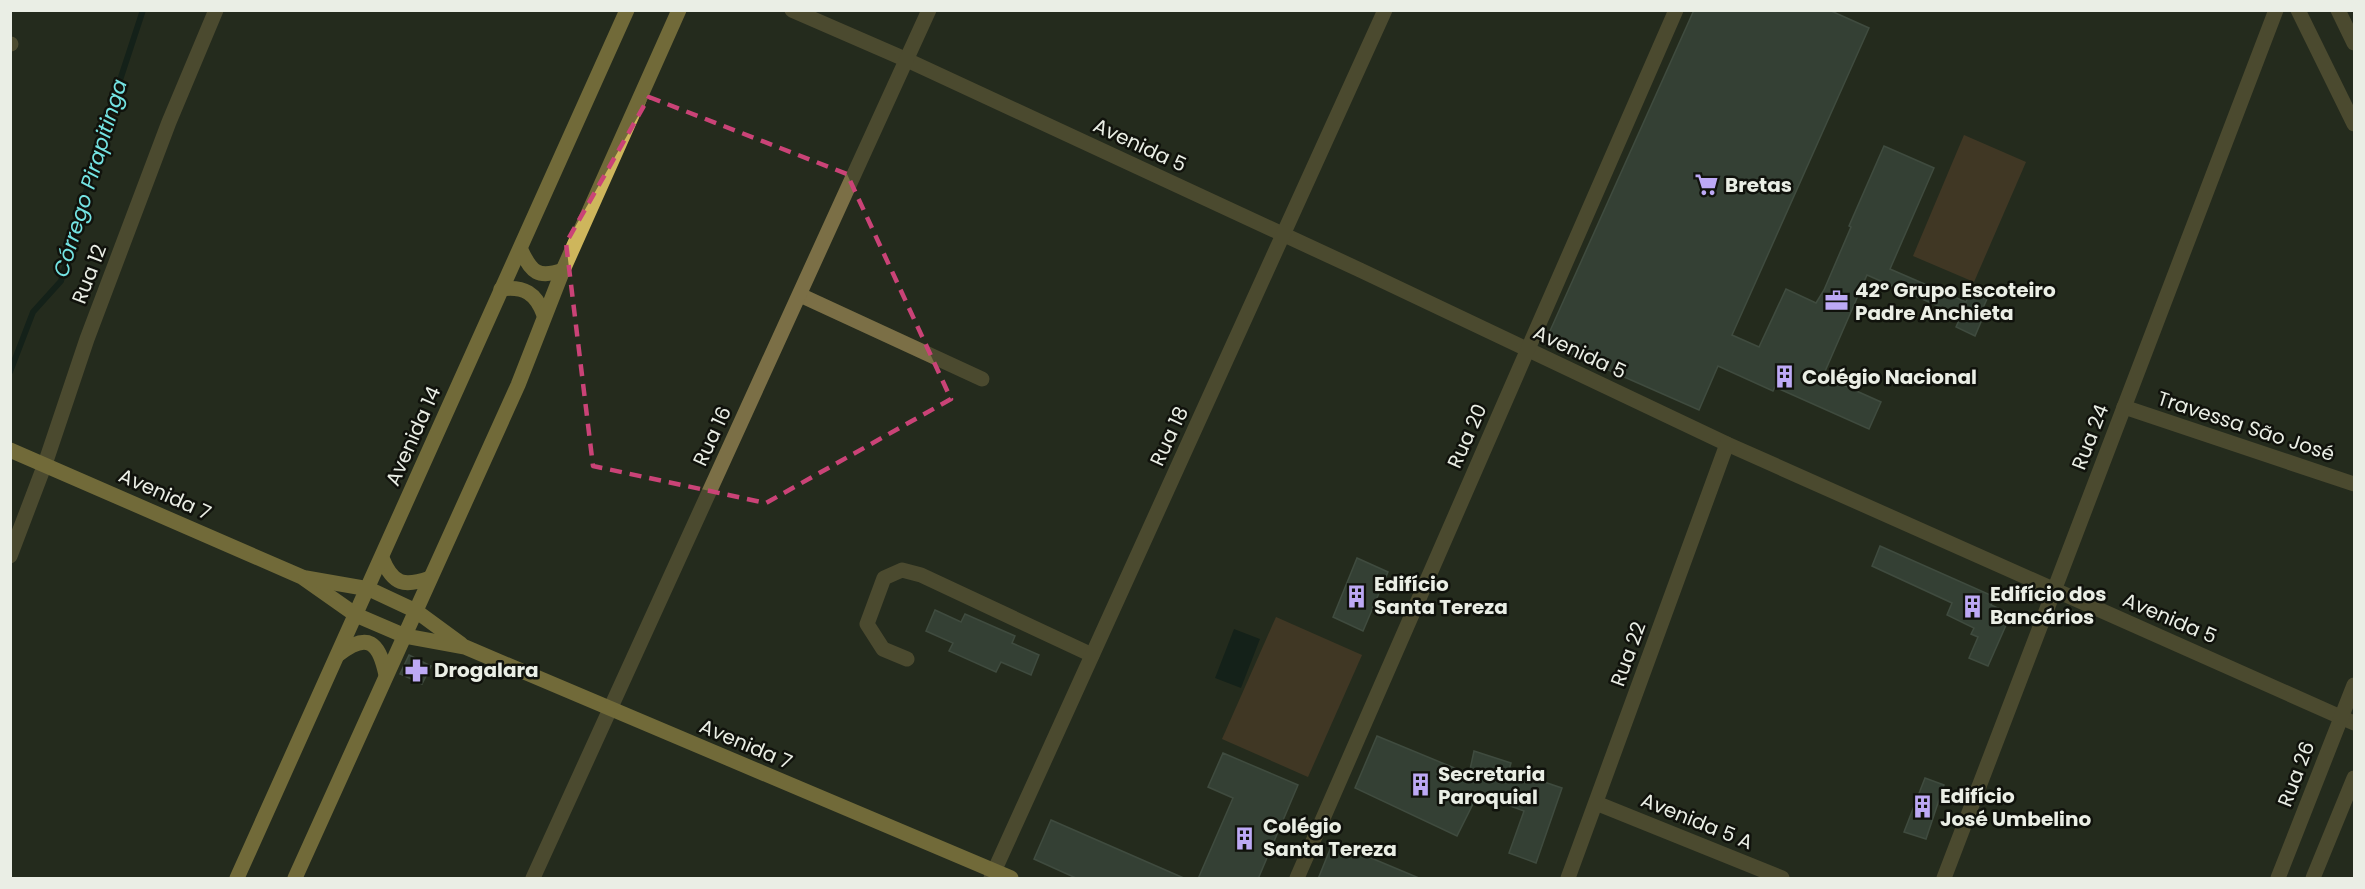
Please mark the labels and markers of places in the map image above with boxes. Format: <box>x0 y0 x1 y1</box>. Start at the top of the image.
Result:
place label: Bretas <box>1725 171 1792 199</box>
supermarket icon: Bretas <box>1694 172 1720 198</box>
place label: 42º Grupo Escoteiro Padre Anchieta <box>1855 276 2056 327</box>
office icon: 42º Grupo Escoteiro Padre Anchieta <box>1824 288 1850 314</box>
place label: Colégio Nacional <box>1802 363 1977 391</box>
building icon: Colégio Nacional <box>1771 364 1797 390</box>
place label: Edifício Santa Tereza <box>1374 570 1508 621</box>
place label: Edifício dos Bancários <box>1990 580 2106 631</box>
building icon: Edifício Santa Tereza <box>1343 583 1369 609</box>
building icon: Edifício dos Bancários <box>1959 593 1985 619</box>
place label: Drogalara <box>434 656 539 684</box>
pharmacy icon: Drogalara <box>403 657 429 683</box>
place label: Secretaria Paroquial <box>1438 760 1545 811</box>
building icon: Secretaria Paroquial <box>1407 772 1433 798</box>
place label: Edifício José Umbelino <box>1940 782 2091 833</box>
building icon: Edifício José Umbelino <box>1909 794 1935 820</box>
place label: Colégio Santa Tereza <box>1263 812 1397 863</box>
building icon: Colégio Santa Tereza <box>1232 825 1258 851</box>

